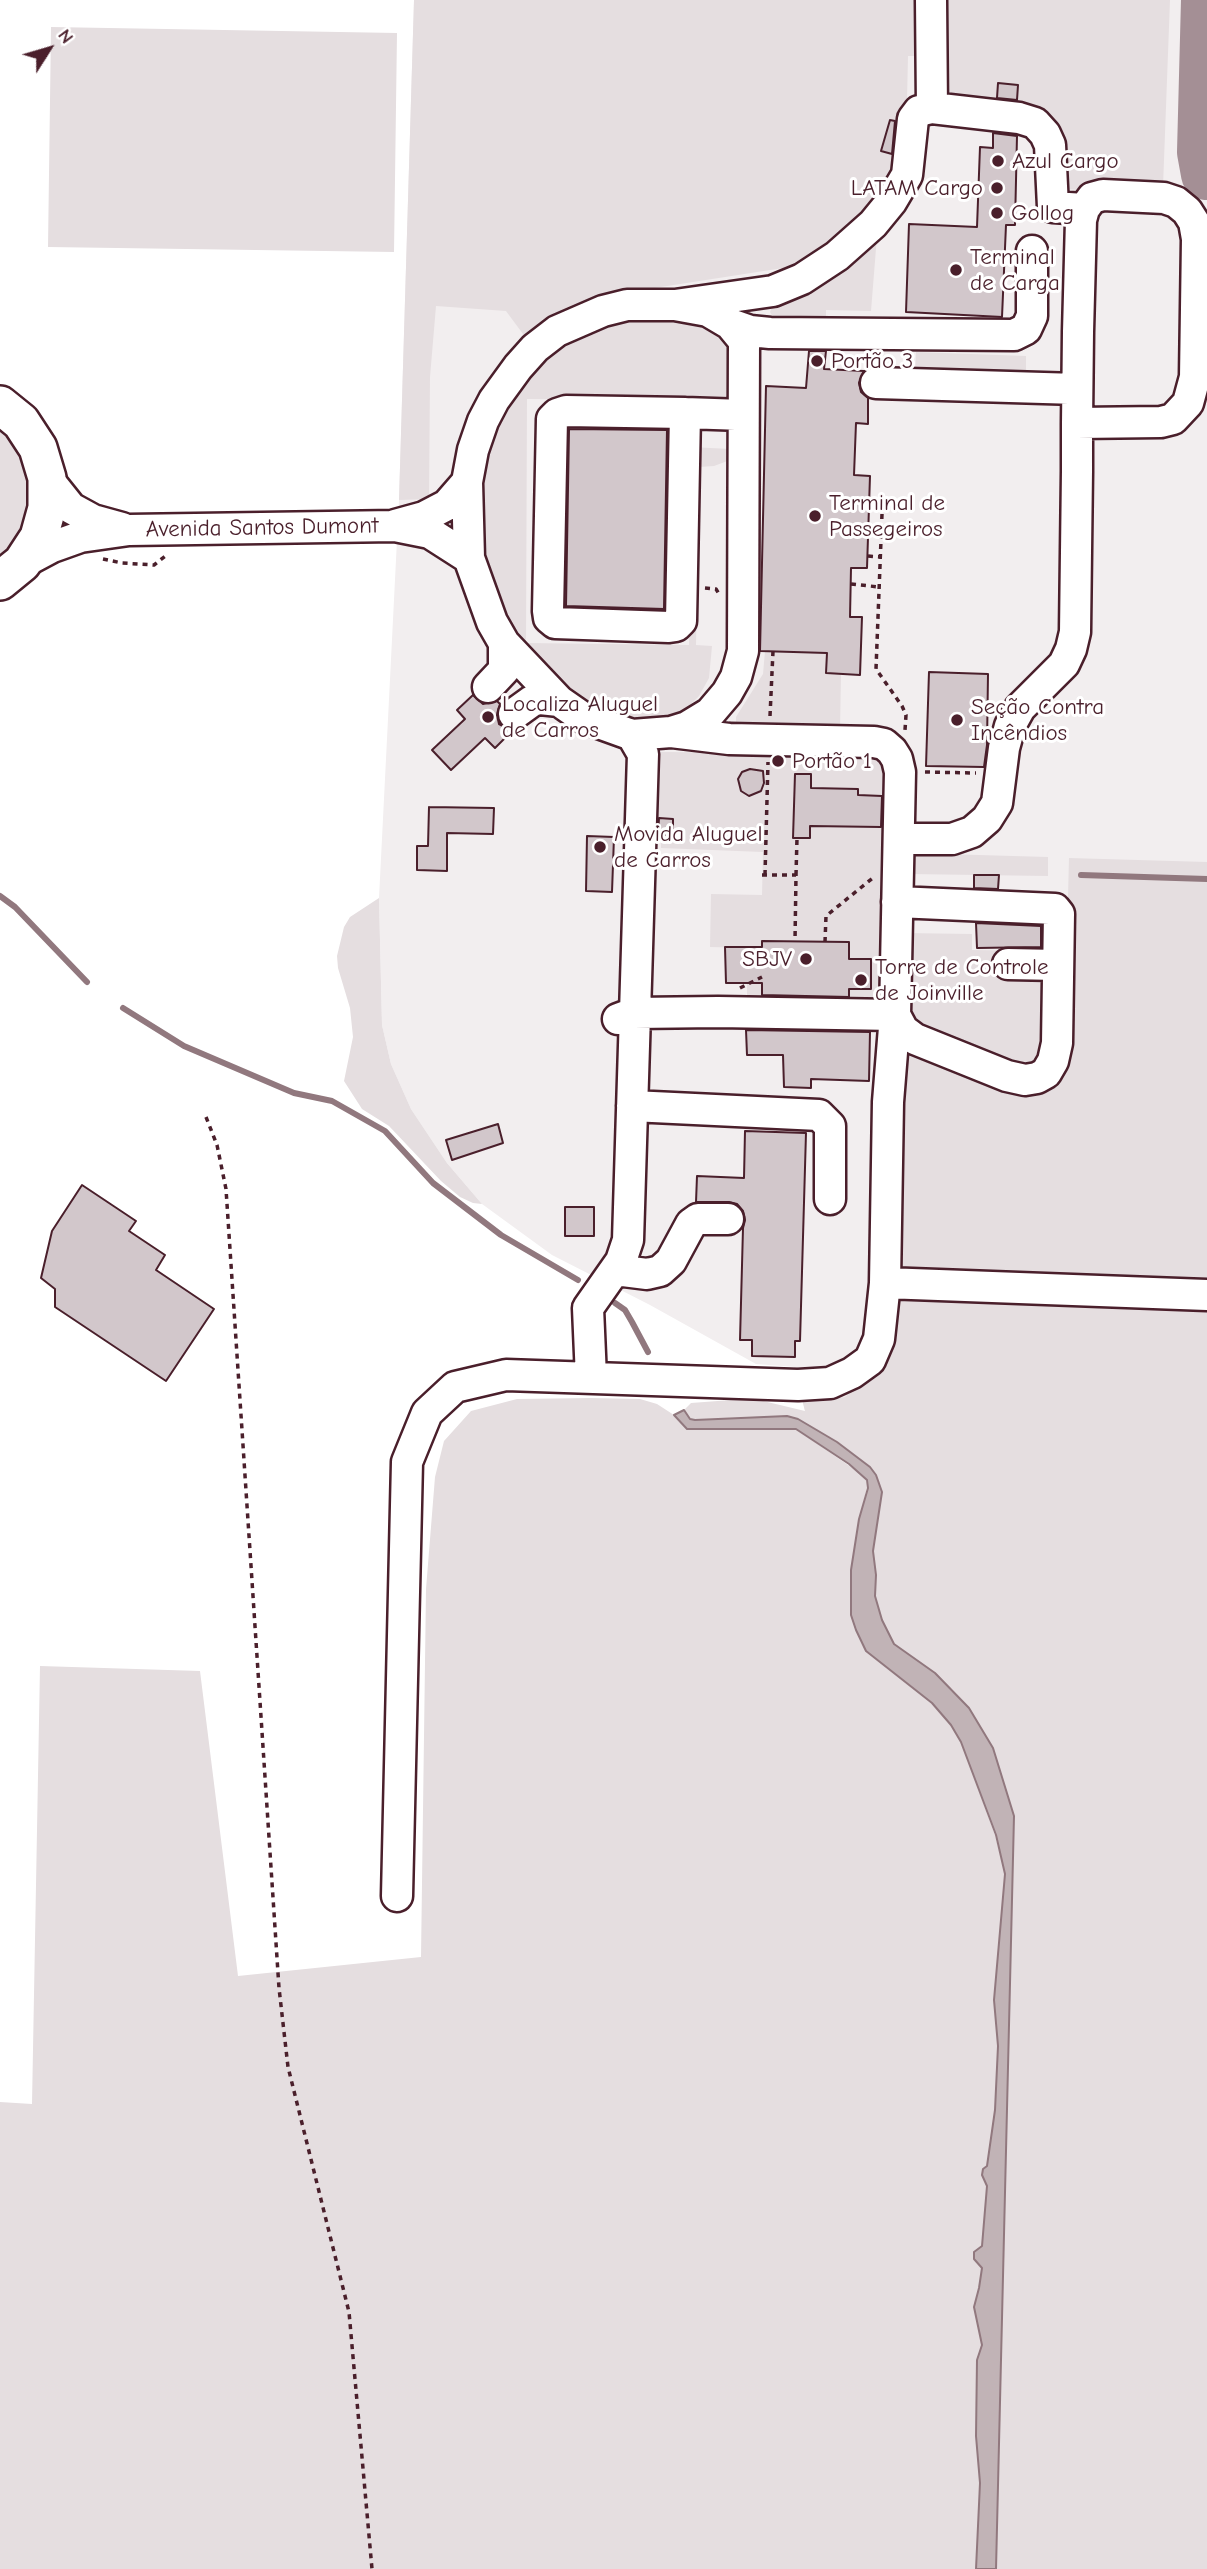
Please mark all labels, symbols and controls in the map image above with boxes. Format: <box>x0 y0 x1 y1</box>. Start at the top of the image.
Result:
north arrow <box>14 14 84 84</box>
text: N <box>53 25 78 48</box>
place label: Azul Cargo <box>1012 147 1119 175</box>
marker: Azul Cargo <box>990 153 1006 169</box>
place label: LATAM Cargo <box>851 174 983 202</box>
marker: LATAM Cargo <box>989 180 1005 196</box>
place label: Gollog <box>1011 199 1074 227</box>
marker: Gollog <box>989 205 1005 221</box>
place label: Terminal de Carga <box>970 243 1060 297</box>
marker: Terminal de Carga <box>948 262 964 278</box>
place label: Portão 3 <box>831 347 913 375</box>
marker: Portão 3 <box>809 353 825 369</box>
place label: Terminal de Passegeiros <box>829 489 945 543</box>
marker: Terminal de Passegeiros <box>807 508 823 524</box>
street label: Avenida Santos Dumont <box>145 512 379 544</box>
place label: Localiza Aluguel de Carros <box>502 690 658 744</box>
place label: Seção Contra Incêndios <box>971 693 1104 747</box>
marker: Localiza Aluguel de Carros <box>480 709 496 725</box>
marker: Seção Contra Incêndios <box>949 712 965 728</box>
place label: Portão 1 <box>792 747 872 775</box>
marker: Portão 1 <box>770 753 786 769</box>
place label: Movida Aluguel de Carros <box>614 820 762 874</box>
marker: Movida Aluguel de Carros <box>592 839 608 855</box>
place label: SBJV <box>742 945 792 973</box>
marker: SBJV <box>798 951 814 967</box>
place label: Torre de Controle de Joinville <box>875 953 1049 1007</box>
marker: Torre de Controle de Joinville <box>853 972 869 988</box>

